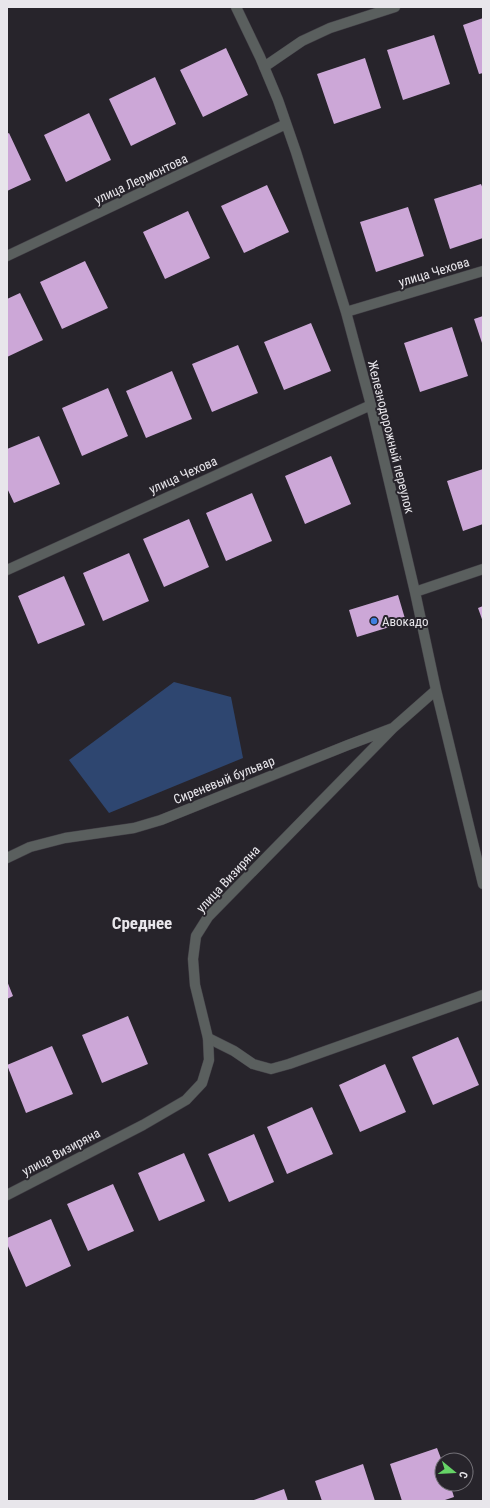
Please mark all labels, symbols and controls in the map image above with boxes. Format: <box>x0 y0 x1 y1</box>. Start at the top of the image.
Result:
street label: улица Лермонтова <box>92 151 190 207</box>
street label: улица Чехова <box>397 254 471 290</box>
street label: Железнодорожный переулок <box>365 359 417 516</box>
street label: улица Чехова <box>147 453 219 497</box>
place label: Авокадо <box>382 614 429 629</box>
marker: Авокадо <box>369 616 379 626</box>
street label: Сиреневый бульвар <box>171 753 277 807</box>
street label: улица Визиряна <box>193 842 263 916</box>
district label: Среднее <box>112 913 172 933</box>
street label: улица Визиряна <box>19 1125 103 1179</box>
north arrow <box>434 1452 474 1492</box>
text: С <box>456 1470 470 1480</box>

